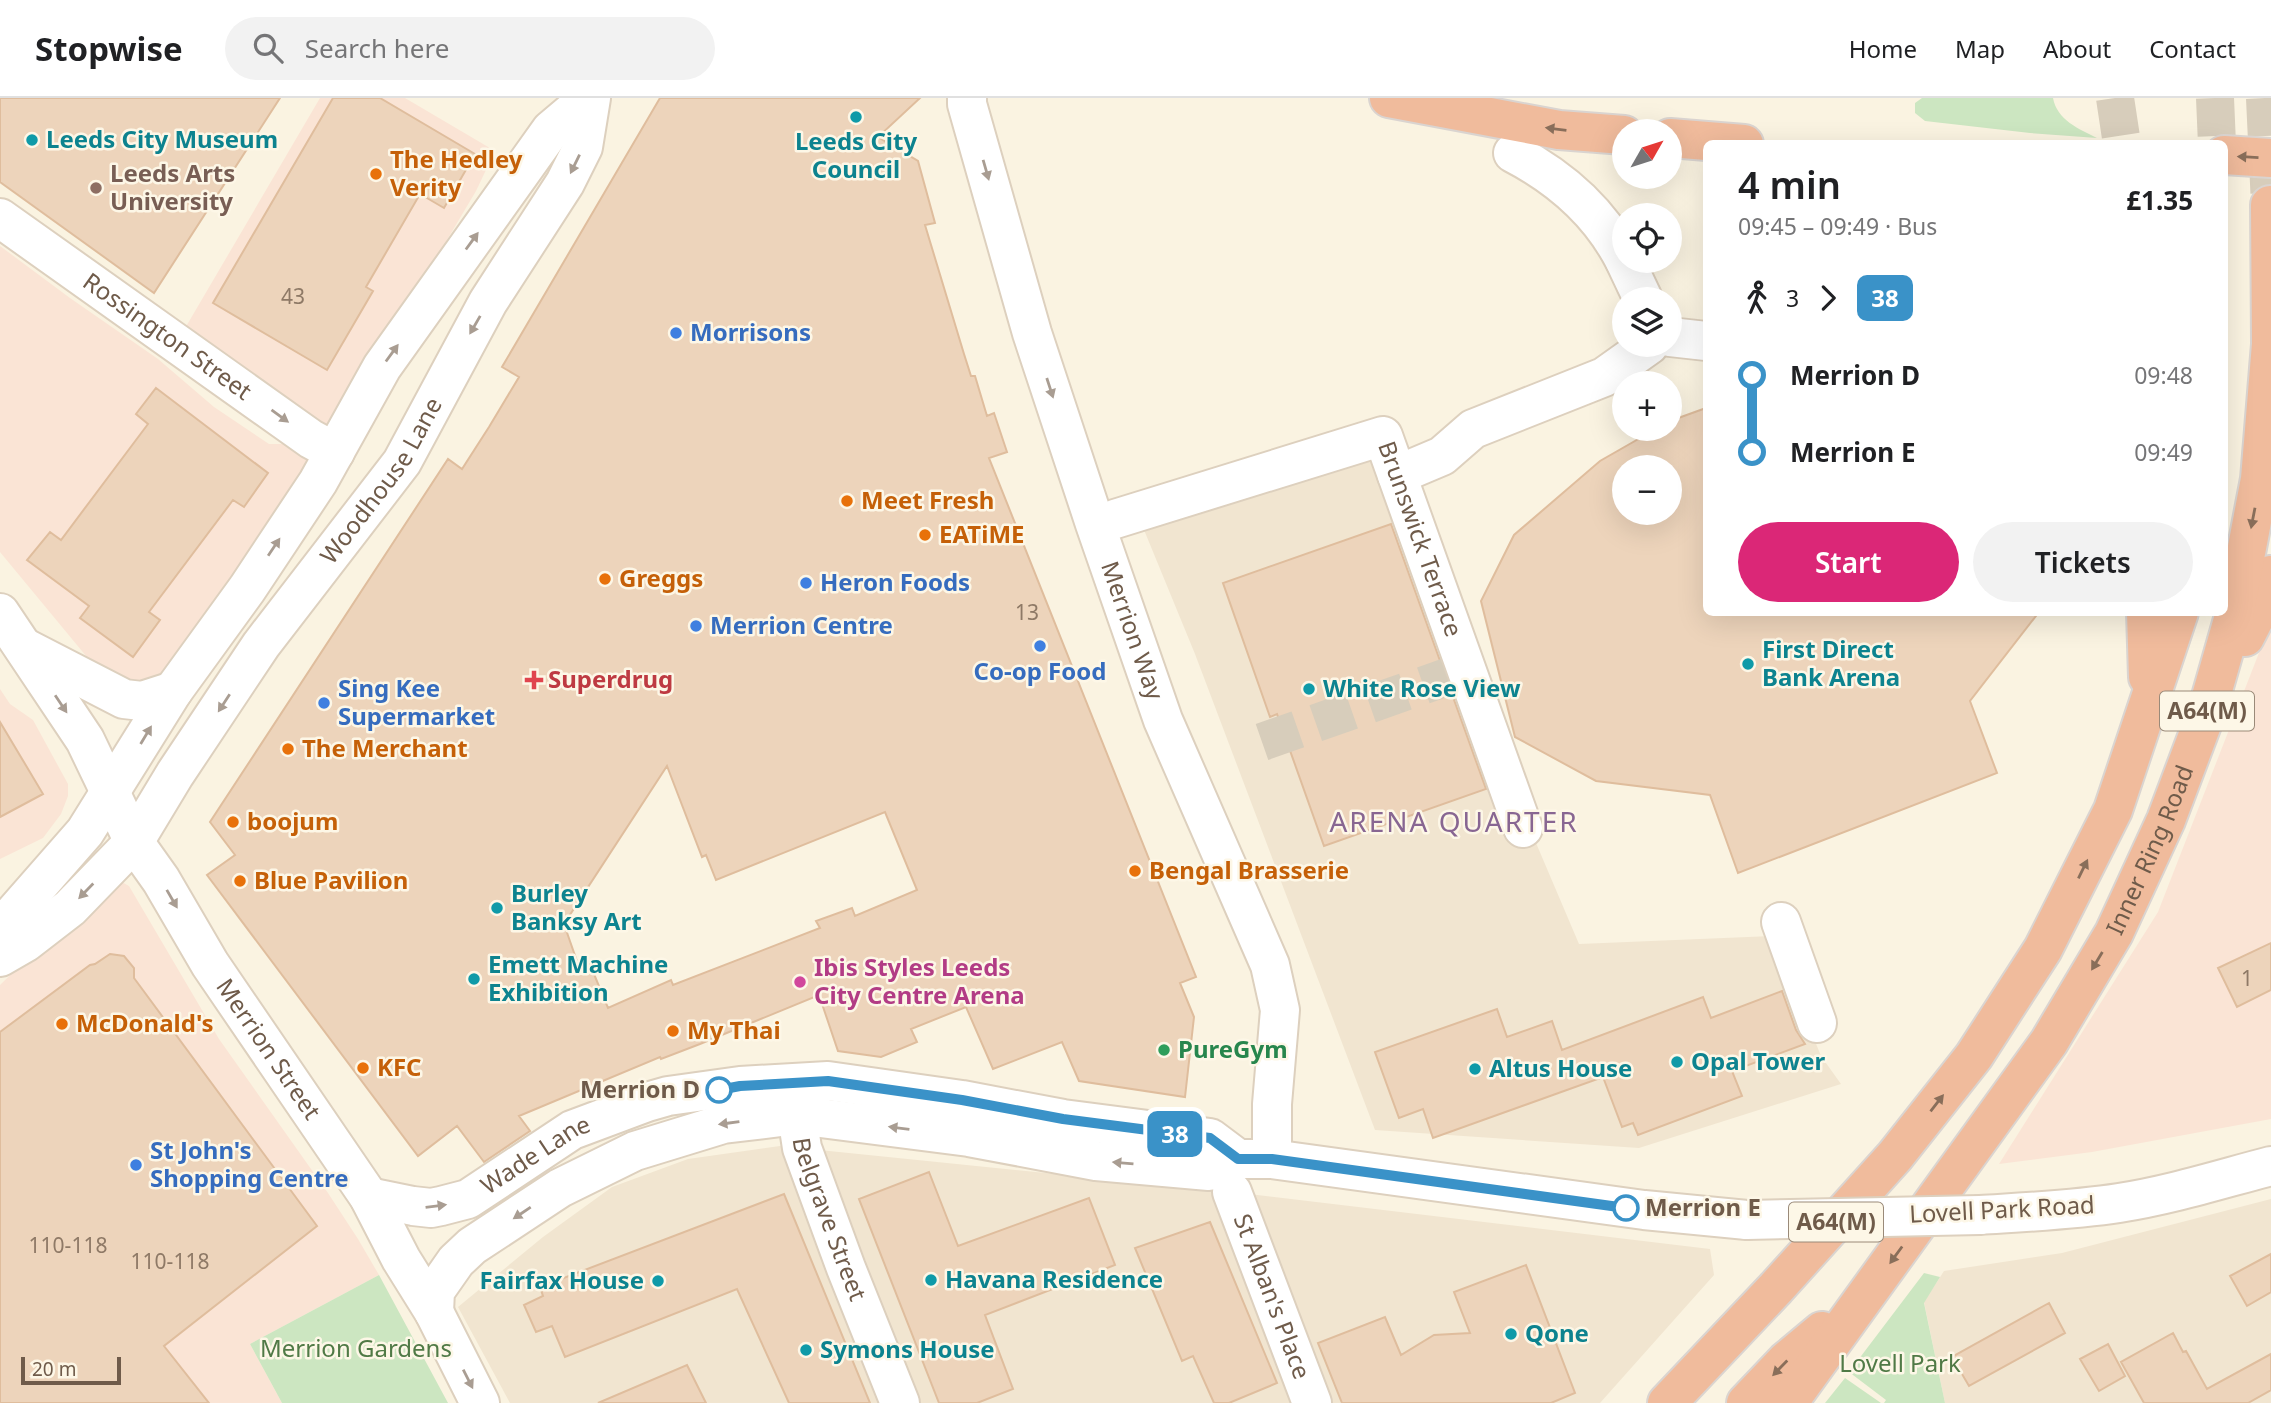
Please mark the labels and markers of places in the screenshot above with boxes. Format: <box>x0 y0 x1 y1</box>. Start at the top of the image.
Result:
marker: Leeds City Council <box>848 109 864 125</box>
place label: Leeds City Museum <box>46 122 278 155</box>
place label: Leeds City Council <box>795 124 917 185</box>
marker: Leeds City Museum <box>24 132 40 148</box>
place label: The Hedley Verity <box>390 142 523 203</box>
place label: Leeds Arts University <box>110 156 235 217</box>
marker: The Hedley Verity <box>368 166 384 182</box>
marker: Leeds Arts University <box>88 180 104 196</box>
place label: Morrisons <box>690 315 811 348</box>
marker: Morrisons <box>668 325 684 341</box>
place label: Meet Fresh <box>861 483 994 516</box>
marker: Meet Fresh <box>839 493 855 509</box>
place label: EATiME <box>939 517 1024 550</box>
marker: EATiME <box>917 527 933 543</box>
place label: Greggs <box>619 561 703 594</box>
place label: Heron Foods <box>820 565 970 598</box>
marker: Greggs <box>597 571 613 587</box>
marker: Heron Foods <box>798 575 814 591</box>
place label: Merrion Centre <box>710 608 893 641</box>
marker: Merrion Centre <box>688 618 704 634</box>
place label: First Direct Bank Arena <box>1762 632 1900 693</box>
marker: Co-op Food <box>1032 638 1048 654</box>
place label: Co-op Food <box>974 654 1106 687</box>
marker: First Direct Bank Arena <box>1740 656 1756 672</box>
place label: Superdrug <box>548 662 673 695</box>
place label: Sing Kee Supermarket <box>338 671 495 732</box>
place label: White Rose View <box>1323 671 1521 704</box>
marker: Superdrug <box>526 672 542 688</box>
marker: White Rose View <box>1301 681 1317 697</box>
marker: Sing Kee Supermarket <box>316 695 332 711</box>
place label: The Merchant <box>302 731 468 764</box>
marker: The Merchant <box>280 741 296 757</box>
place label: boojum <box>247 804 338 837</box>
marker: boojum <box>225 814 241 830</box>
place label: Bengal Brasserie <box>1149 853 1349 886</box>
place label: Blue Pavilion <box>254 863 408 896</box>
marker: Bengal Brasserie <box>1127 863 1143 879</box>
marker: Blue Pavilion <box>232 873 248 889</box>
place label: Burley Banksy Art <box>511 876 642 937</box>
marker: Burley Banksy Art <box>489 900 505 916</box>
place label: Emett Machine Exhibition <box>488 947 668 1008</box>
place label: Ibis Styles Leeds City Centre Arena <box>814 950 1025 1011</box>
marker: Emett Machine Exhibition <box>466 971 482 987</box>
marker: Ibis Styles Leeds City Centre Arena <box>792 974 808 990</box>
place label: McDonald's <box>76 1006 214 1039</box>
place label: My Thai <box>687 1013 781 1046</box>
marker: McDonald's <box>54 1016 70 1032</box>
marker: My Thai <box>665 1023 681 1039</box>
place label: PureGym <box>1178 1032 1288 1065</box>
marker: PureGym <box>1156 1042 1172 1058</box>
place label: Opal Tower <box>1691 1044 1825 1077</box>
place label: KFC <box>377 1050 422 1083</box>
place label: Altus House <box>1489 1051 1632 1084</box>
marker: Opal Tower <box>1669 1054 1685 1070</box>
marker: KFC <box>355 1060 371 1076</box>
marker: Altus House <box>1467 1061 1483 1077</box>
place label: Merrion D <box>580 1072 700 1105</box>
marker: Merrion D <box>706 1077 732 1103</box>
place label: St John's Shopping Centre <box>150 1133 349 1194</box>
marker: St John's Shopping Centre <box>128 1157 144 1173</box>
place label: Merrion E <box>1645 1190 1761 1223</box>
marker: Merrion E <box>1613 1195 1639 1221</box>
place label: Havana Residence <box>945 1262 1163 1295</box>
place label: Fairfax House <box>479 1263 644 1296</box>
marker: Havana Residence <box>923 1272 939 1288</box>
marker: Fairfax House <box>650 1273 666 1289</box>
place label: Qone <box>1525 1316 1589 1349</box>
marker: Qone <box>1503 1326 1519 1342</box>
place label: Symons House <box>820 1332 995 1365</box>
marker: Symons House <box>798 1342 814 1358</box>

